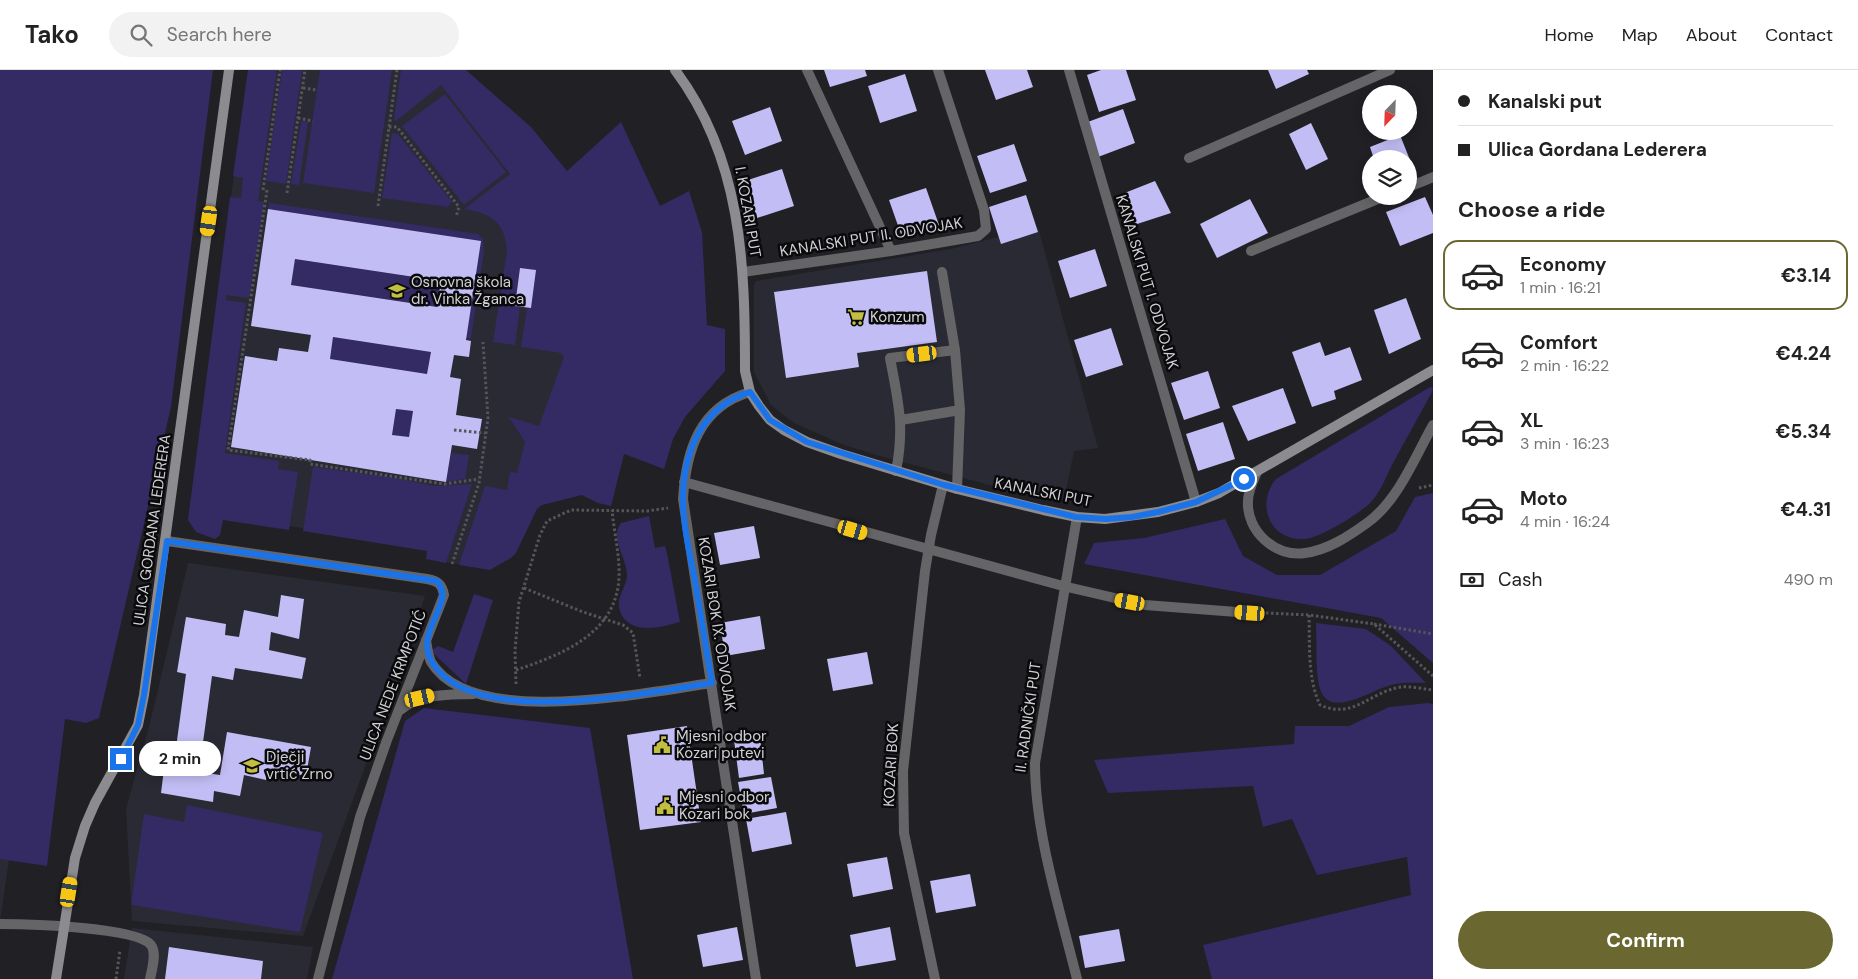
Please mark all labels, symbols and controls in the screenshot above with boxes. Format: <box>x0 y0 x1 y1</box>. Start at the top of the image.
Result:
search box <box>109 12 459 57</box>
text: Tako <box>25 19 79 50</box>
icon: search <box>127 21 155 49</box>
text: Search here <box>167 22 272 47</box>
text: Home <box>1544 23 1594 47</box>
text: Map <box>1622 23 1658 47</box>
text: About <box>1686 23 1737 47</box>
text: Contact <box>1765 23 1833 47</box>
north arrow <box>1362 85 1418 140</box>
map controls <box>1362 85 1417 205</box>
text: Kanalski put <box>1488 89 1602 114</box>
text: Ulica Gordana Lederera <box>1488 137 1707 162</box>
button: layers <box>1362 150 1417 205</box>
street label: I. KOZARI PUT <box>730 165 766 259</box>
street label: KANALSKI PUT I. ODVOJAK <box>1111 192 1183 372</box>
text: Choose a ride <box>1458 195 1606 224</box>
car <box>199 205 218 237</box>
street label: KANALSKI PUT II. ODVOJAK <box>778 213 964 261</box>
text: Economy <box>1520 252 1607 277</box>
icon: car <box>1460 253 1505 298</box>
text: €3.14 <box>1781 263 1831 288</box>
place label: Osnovna škola dr. Vinka Žganca <box>411 272 524 309</box>
text: 1 min · 16:21 <box>1520 277 1601 298</box>
school or university icon: Osnovna škola dr. Vinka Žganca <box>387 281 407 301</box>
supermarket icon: Konzum <box>846 307 866 327</box>
place label: Konzum <box>870 307 925 327</box>
text: Comfort <box>1520 330 1598 355</box>
icon: car <box>1460 331 1505 376</box>
text: €4.24 <box>1776 341 1831 366</box>
car <box>906 345 937 363</box>
text: 2 min · 16:22 <box>1520 355 1609 376</box>
text: XL <box>1520 408 1543 433</box>
icon: car <box>1460 409 1505 454</box>
text: €5.34 <box>1776 419 1831 444</box>
street label: ULICA GORDANA LEDERERA <box>129 433 175 627</box>
text: 3 min · 16:23 <box>1520 433 1610 454</box>
route start <box>1233 468 1255 490</box>
street label: KANALSKI PUT <box>993 473 1093 511</box>
text: Moto <box>1520 486 1568 511</box>
icon: car <box>1460 487 1505 532</box>
text: €4.31 <box>1781 497 1831 522</box>
text: 4 min · 16:24 <box>1520 511 1610 532</box>
car <box>836 519 869 541</box>
street label: KOZARI BOK IX. ODVOJAK <box>693 536 741 713</box>
icon: cash <box>1458 566 1486 594</box>
text: Cash <box>1498 567 1542 592</box>
text: 490 m <box>1784 569 1833 590</box>
car <box>1113 592 1146 612</box>
car <box>1234 604 1265 622</box>
street label: ULICA NEDE KRMPOTIĆ <box>355 606 431 763</box>
street label: II. RADNIČKI PUT <box>1010 661 1046 773</box>
car <box>403 687 436 709</box>
street label: KOZARI BOK <box>879 722 903 807</box>
place label: Mjesni odbor Kozari putevi <box>676 726 767 763</box>
public building icon: Mjesni odbor Kozari putevi <box>652 735 672 755</box>
callout: 2 min <box>138 742 221 776</box>
place label: Dječji vrtić Zrno <box>266 747 333 784</box>
route end <box>110 748 132 770</box>
text: 2 min <box>159 748 201 769</box>
school or university icon: Dječji vrtić Zrno <box>242 756 262 776</box>
place label: Mjesni odbor Kozari bok <box>679 787 770 824</box>
public building icon: Mjesni odbor Kozari bok <box>655 796 675 816</box>
car <box>59 876 78 908</box>
button: Confirm <box>1458 911 1833 969</box>

